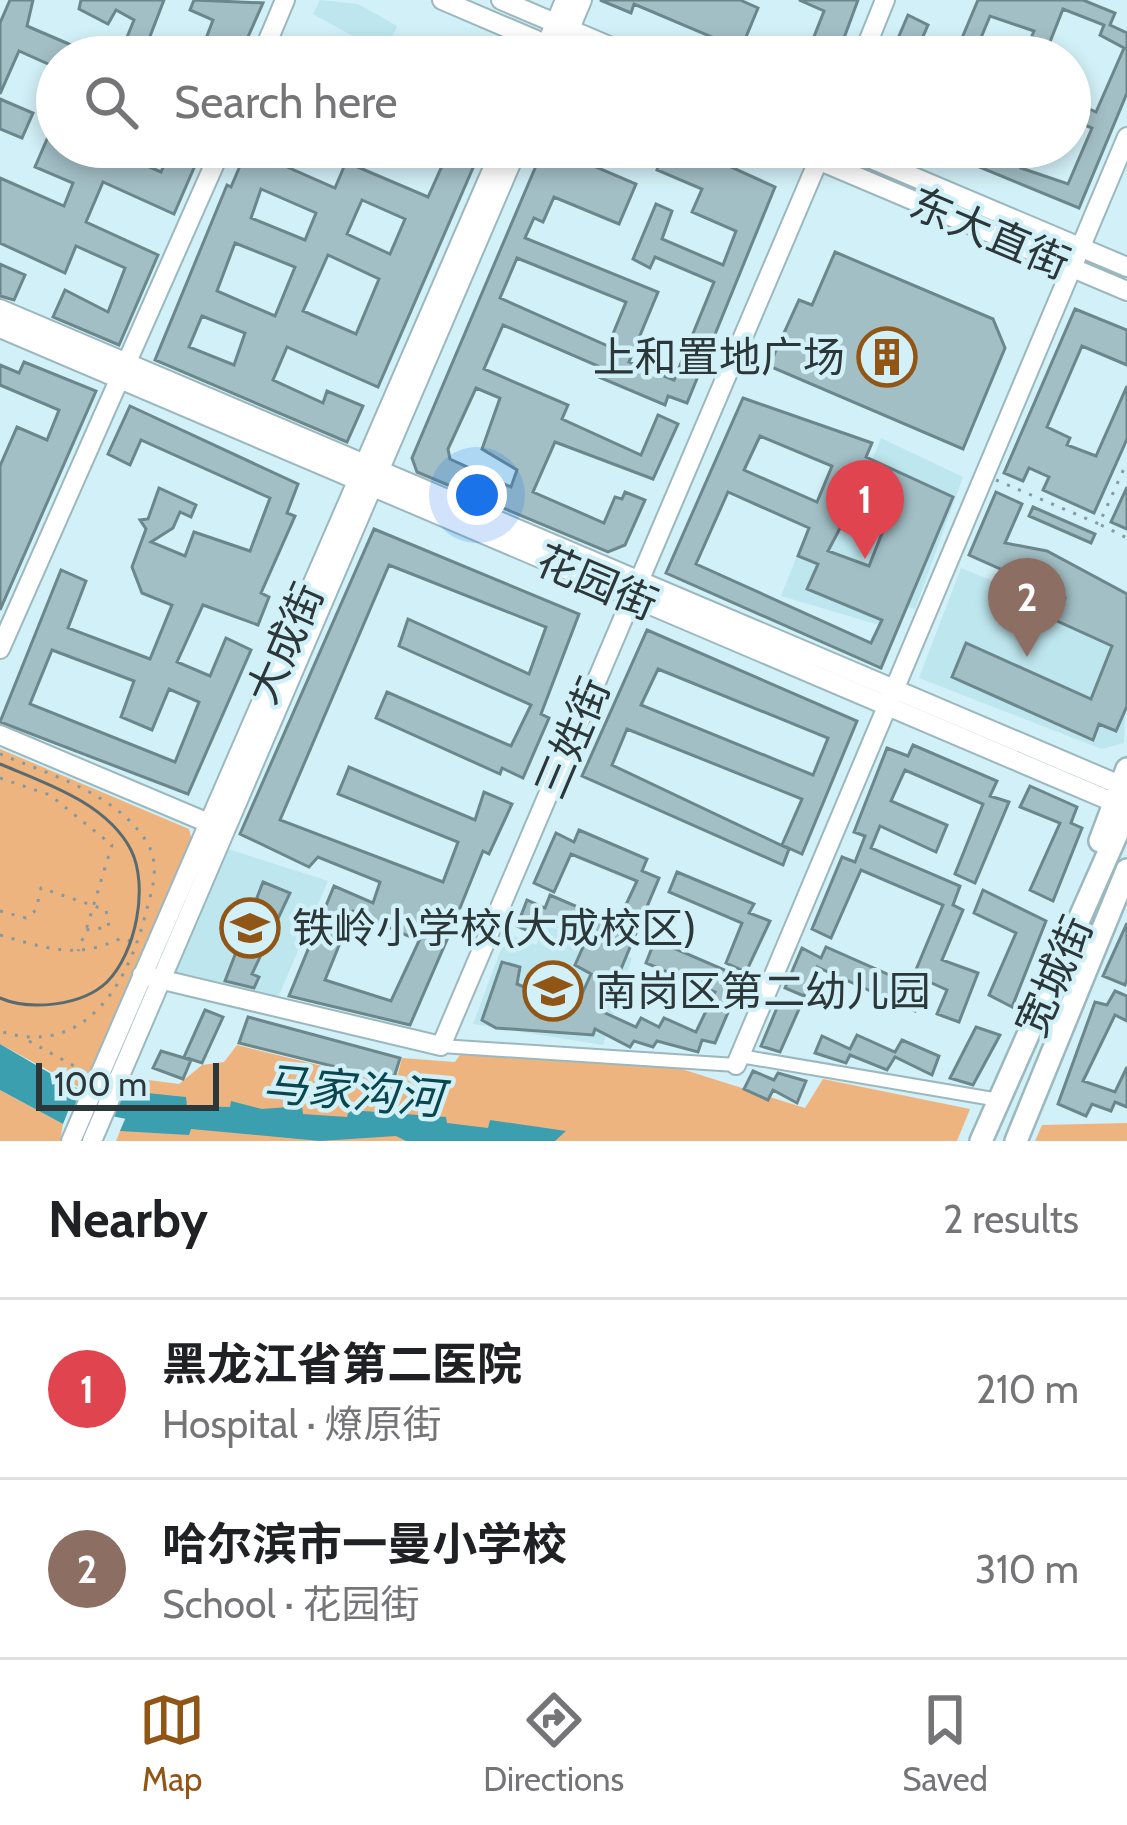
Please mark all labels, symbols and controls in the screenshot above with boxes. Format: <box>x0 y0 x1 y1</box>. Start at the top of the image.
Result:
search box <box>36 36 1091 168</box>
icon: search <box>78 69 144 135</box>
text: Search here <box>174 75 398 129</box>
street label: 东大直街 <box>903 176 1077 290</box>
building icon: 上和置地广场 <box>856 326 918 388</box>
place label: 上和置地广场 <box>593 331 845 383</box>
pin: 1 <box>826 460 904 559</box>
your location <box>447 465 507 525</box>
street label: 花园街 <box>529 533 665 631</box>
pin: 2 <box>988 558 1066 657</box>
street label: 大成街 <box>236 575 334 711</box>
street label: 三姓街 <box>523 670 621 806</box>
school or university icon: 铁岭小学校(大成校区) <box>219 897 281 959</box>
place label: 铁岭小学校(大成校区) <box>292 902 696 954</box>
street label: 宽城街 <box>1005 908 1103 1044</box>
school or university icon: 南岗区第二幼儿园 <box>522 960 584 1022</box>
place label: 南岗区第二幼儿园 <box>595 965 931 1017</box>
water label: 马家沟河 <box>261 1056 453 1126</box>
scale bar <box>36 1057 219 1110</box>
text: 100 m <box>54 1064 147 1104</box>
text: Nearby <box>48 1188 208 1250</box>
text: 2 results <box>943 1195 1079 1243</box>
text: 黑龙江省第二医院 <box>162 1337 522 1391</box>
text: 1 <box>80 1365 94 1413</box>
text: 210 m <box>976 1365 1079 1413</box>
text: Hospital · 燎原街 <box>162 1400 441 1448</box>
text: 哈尔滨市一曼小学校 <box>162 1517 567 1571</box>
text: 2 <box>77 1545 97 1593</box>
text: 310 m <box>975 1545 1079 1593</box>
text: School · 花园街 <box>162 1580 420 1628</box>
tab: Map <box>139 1687 205 1799</box>
tab: Directions <box>483 1687 624 1799</box>
tab: Saved <box>902 1687 988 1799</box>

